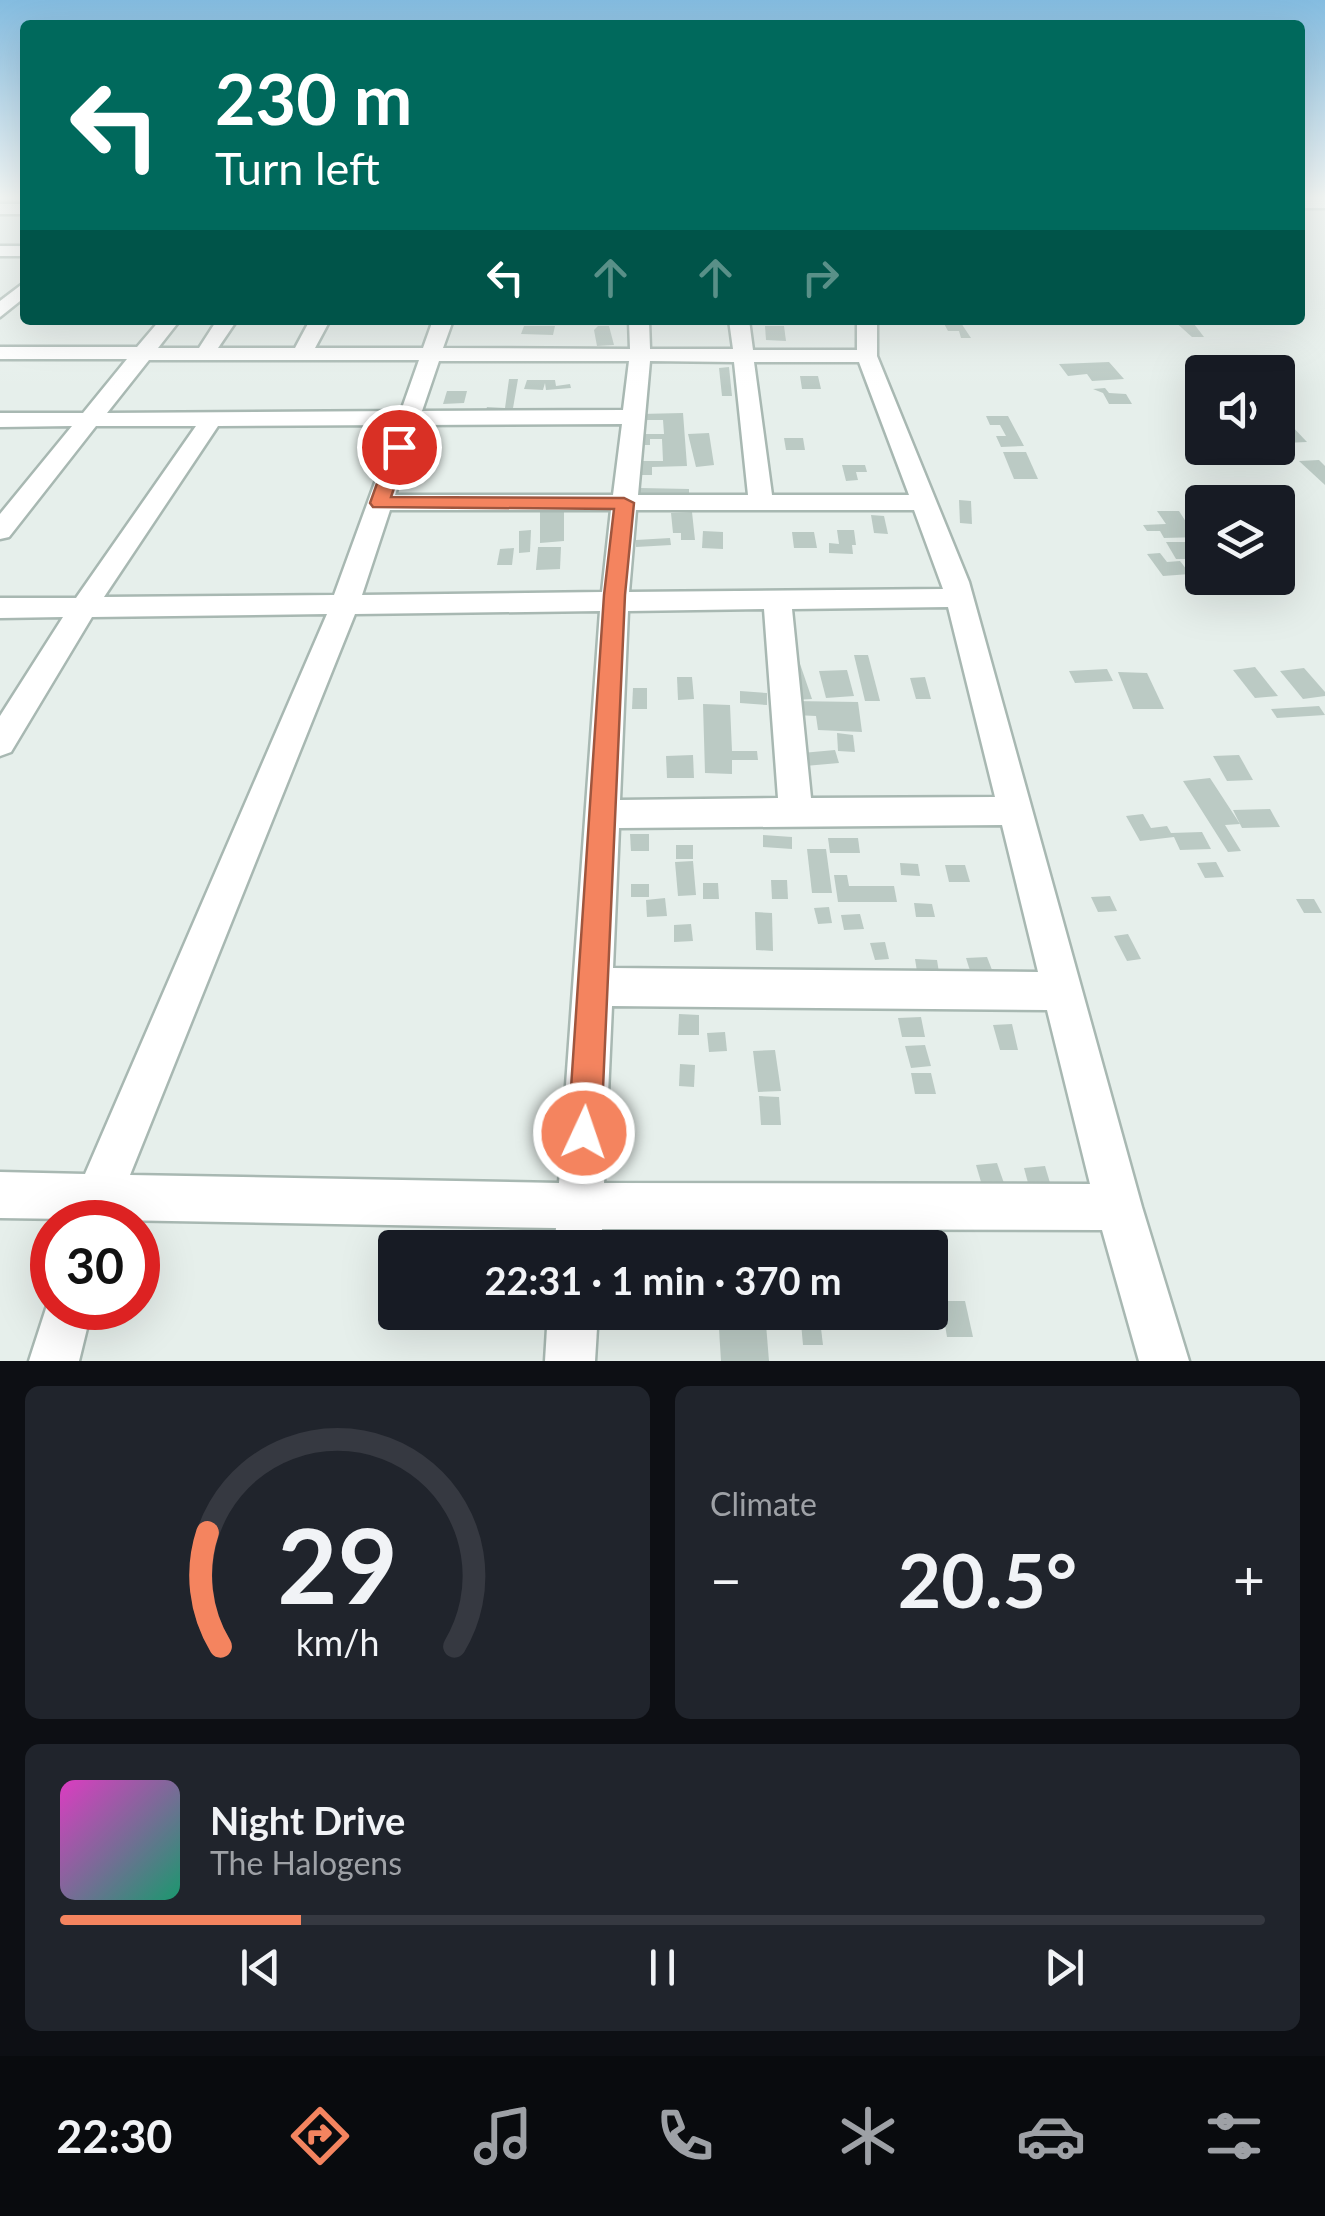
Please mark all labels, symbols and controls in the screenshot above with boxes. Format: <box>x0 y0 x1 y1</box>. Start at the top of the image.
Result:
text: 230 m <box>215 56 412 140</box>
icon: left <box>50 60 180 190</box>
text: Turn left <box>215 141 380 195</box>
icon: left <box>478 250 533 305</box>
icon: ahead <box>583 250 638 305</box>
icon: ahead <box>688 250 743 305</box>
icon: right <box>793 250 848 305</box>
map controls <box>1185 355 1295 595</box>
button: sound <box>1185 355 1295 465</box>
pin <box>357 405 442 490</box>
icon: arrive <box>372 420 427 475</box>
button: layers <box>1185 485 1295 595</box>
position arrow <box>532 1081 636 1185</box>
speed limit sign: 30 <box>30 1200 160 1330</box>
text: 22:31 · 1 min · 370 m <box>484 1257 842 1303</box>
text: Climate <box>710 1484 817 1523</box>
text: 29 <box>277 1501 398 1626</box>
text: 20.5° <box>898 1534 1077 1624</box>
text: − <box>710 1546 742 1612</box>
text: + <box>1233 1546 1265 1612</box>
text: km/h <box>296 1621 379 1664</box>
text: Night Drive <box>210 1797 405 1843</box>
text: The Halogens <box>210 1843 402 1882</box>
icon: previous <box>233 1940 288 1995</box>
icon: pause <box>635 1940 690 1995</box>
icon: next <box>1037 1940 1092 1995</box>
icon: directions <box>285 2101 355 2171</box>
icon: music <box>468 2101 538 2171</box>
icon: phone <box>650 2101 720 2171</box>
icon: climate <box>833 2101 903 2171</box>
icon: car <box>1016 2101 1086 2171</box>
icon: filters <box>1199 2101 1269 2171</box>
text: 22:30 <box>56 2109 172 2163</box>

